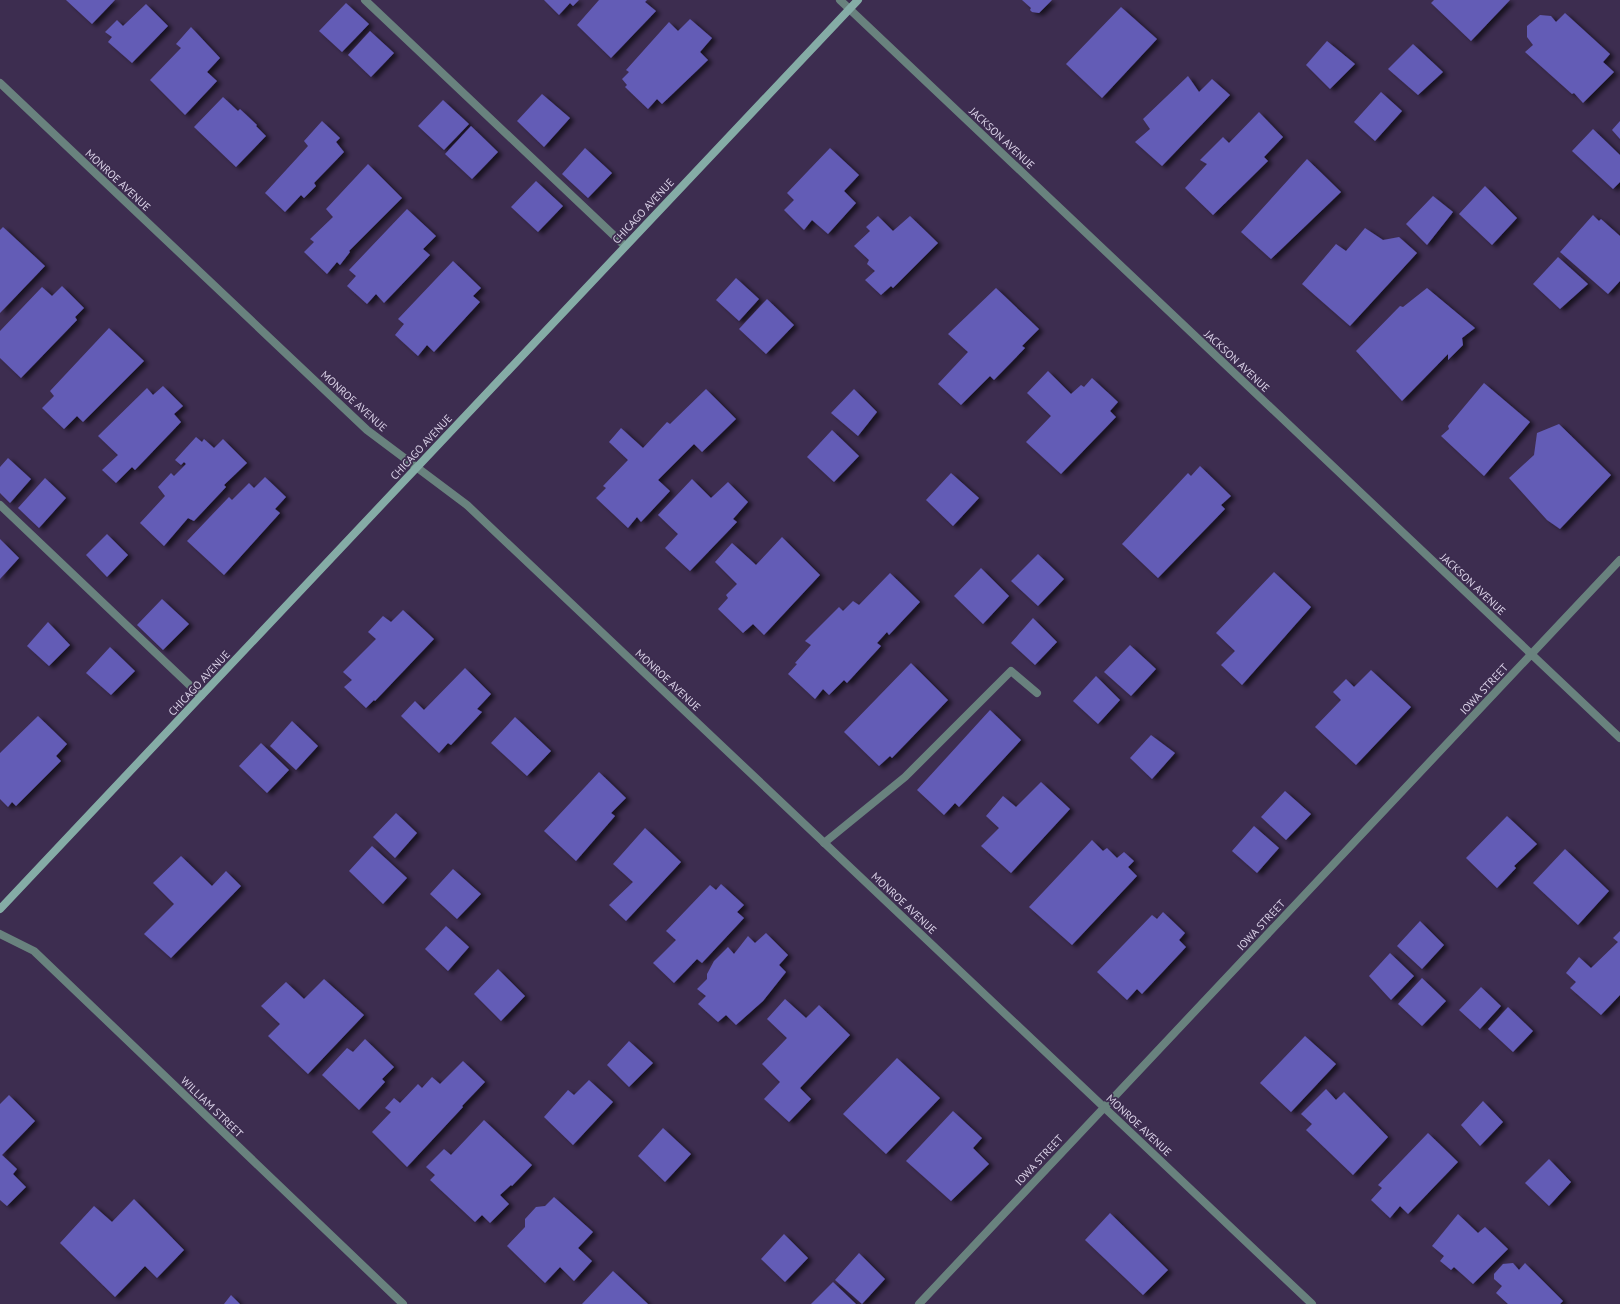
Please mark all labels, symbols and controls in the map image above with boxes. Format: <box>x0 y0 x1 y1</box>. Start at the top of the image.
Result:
street label: JACKSON AVENUE <box>966 103 1038 172</box>
street label: MONROE AVENUE <box>82 146 154 214</box>
street label: CHICAGO AVENUE <box>609 175 677 247</box>
street label: JACKSON AVENUE <box>1201 326 1273 395</box>
street label: MONROE AVENUE <box>318 368 390 434</box>
street label: CHICAGO AVENUE <box>387 411 455 483</box>
street label: JACKSON AVENUE <box>1437 549 1509 618</box>
street label: MONROE AVENUE <box>632 646 704 714</box>
street label: CHICAGO AVENUE <box>165 647 233 719</box>
street label: IOWA STREET <box>1457 661 1511 717</box>
street label: MONROE AVENUE <box>868 869 940 937</box>
street label: IOWA STREET <box>1234 897 1288 953</box>
street label: WILLIAM STREET <box>178 1074 246 1140</box>
street label: MONROE AVENUE <box>1103 1091 1175 1159</box>
street label: IOWA STREET <box>1012 1132 1066 1188</box>

